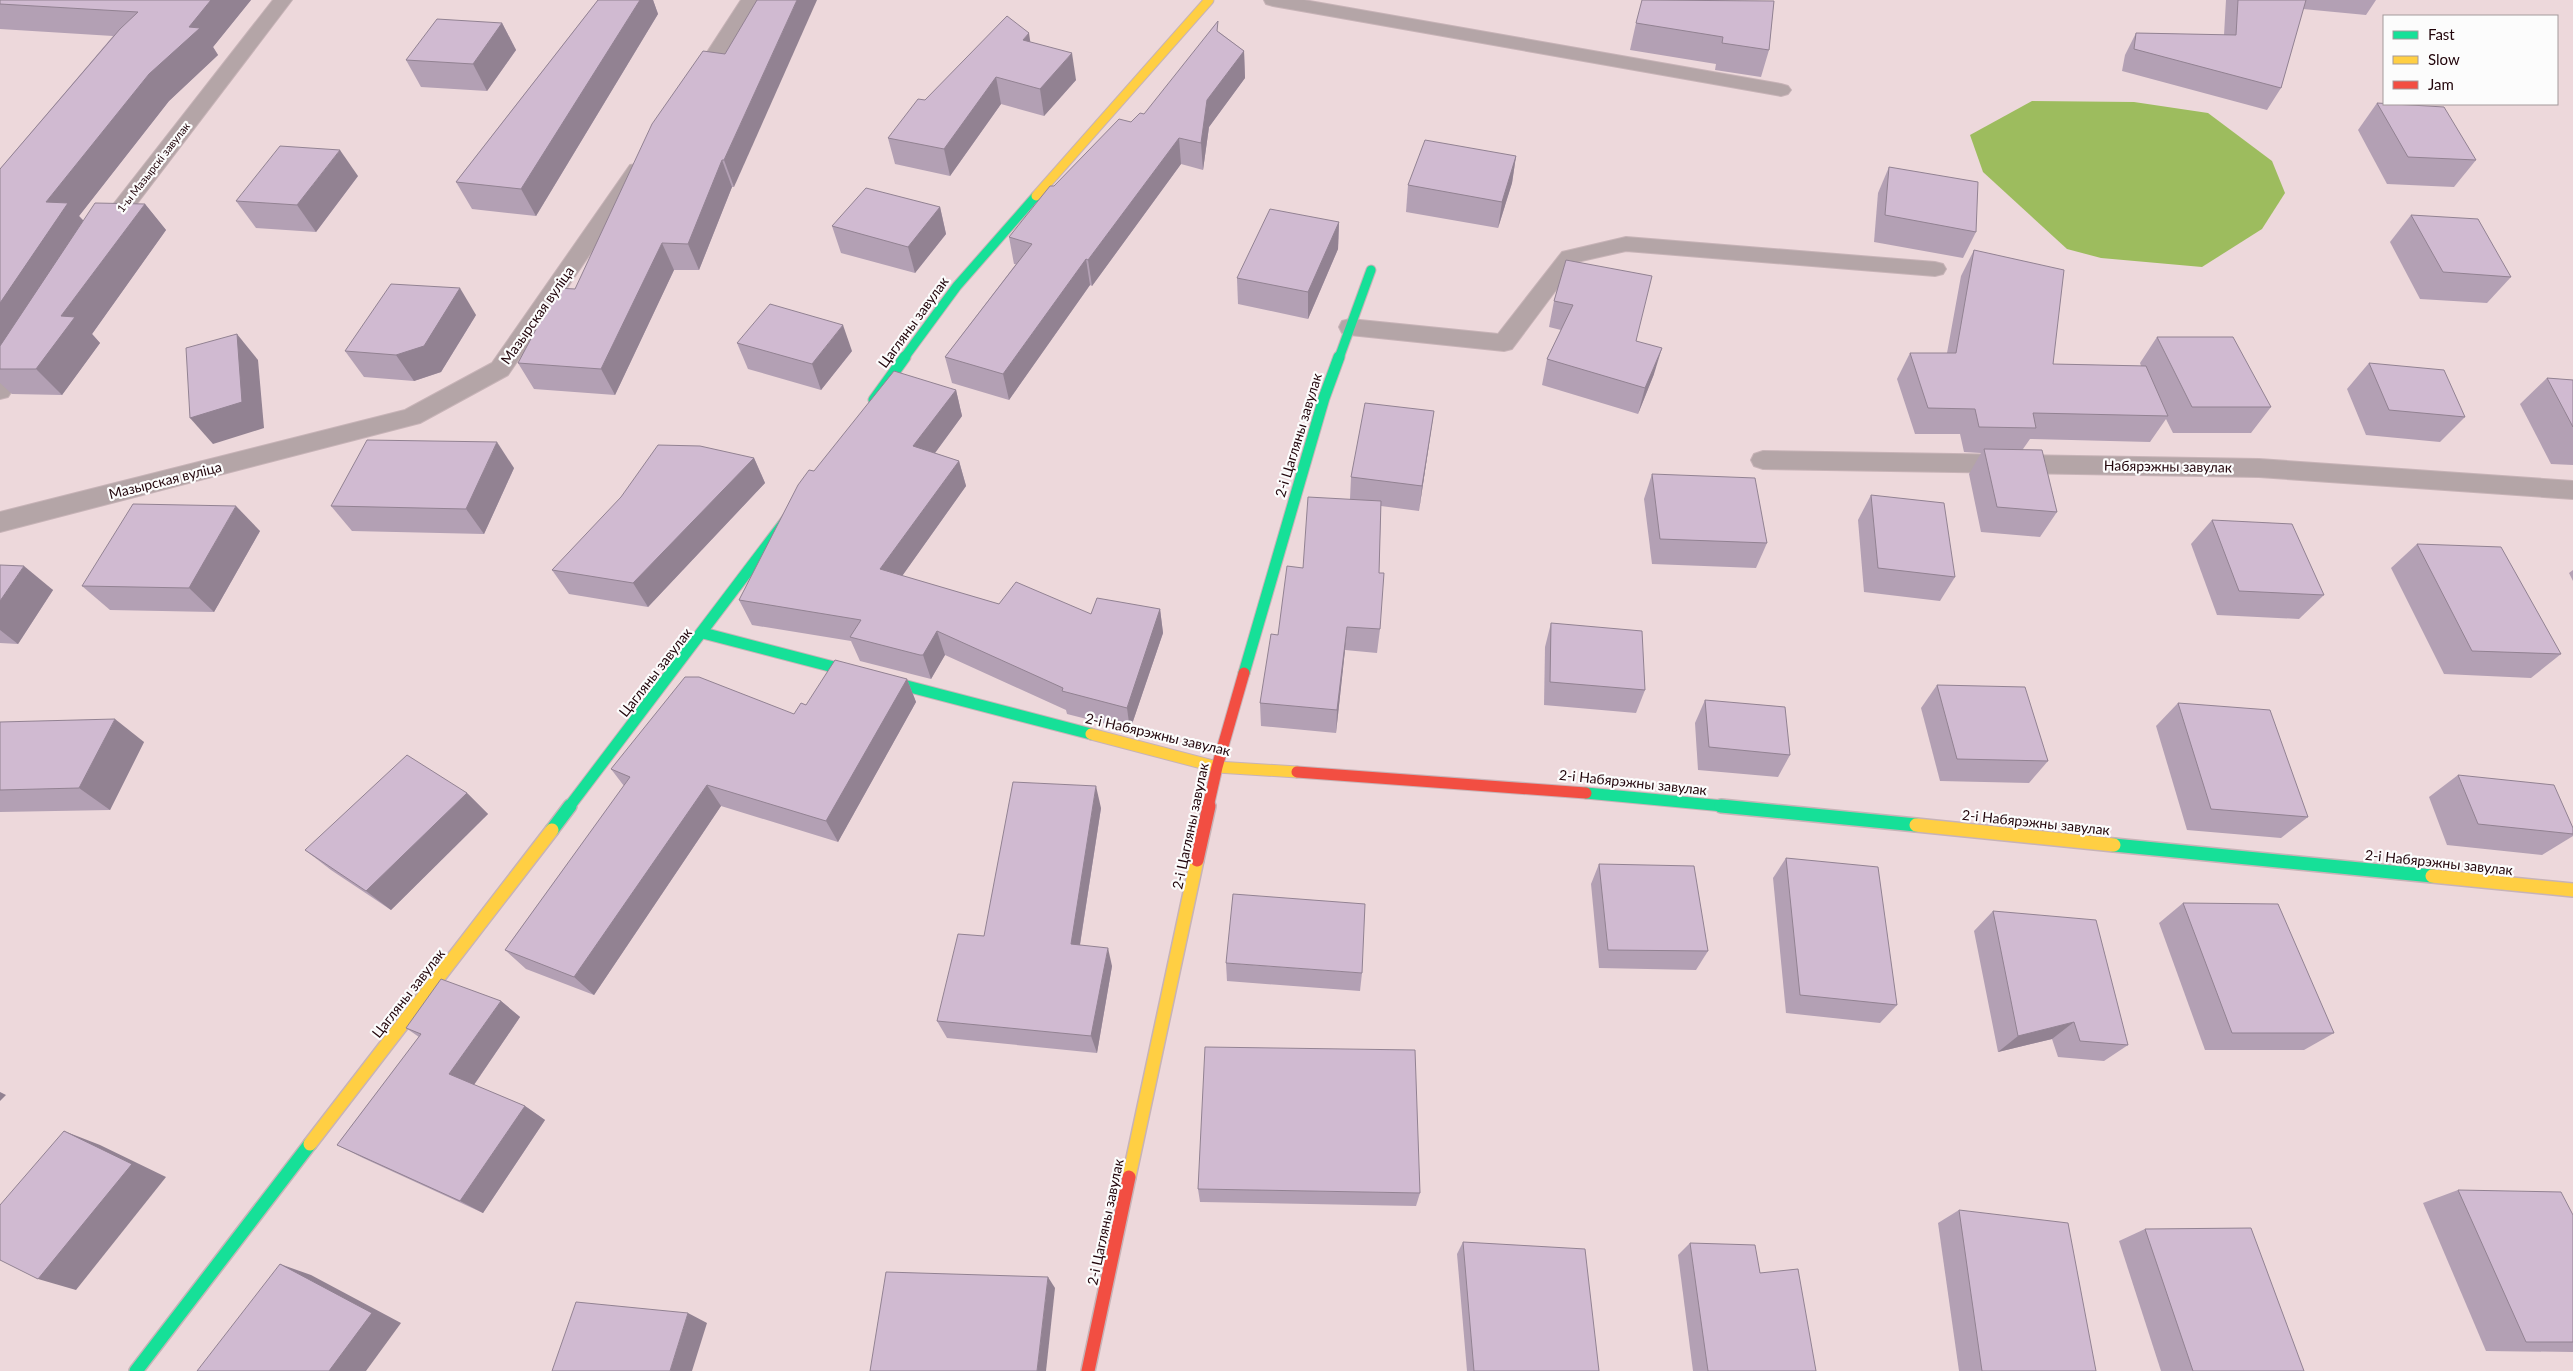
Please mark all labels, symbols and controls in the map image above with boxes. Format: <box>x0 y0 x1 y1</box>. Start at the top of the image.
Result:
legend <box>2383 15 2558 105</box>
text: Fast <box>2428 25 2455 43</box>
text: Slow <box>2428 50 2460 68</box>
text: Jam <box>2428 75 2454 93</box>
street label: 1-ы Мазырскі завулак <box>114 119 192 215</box>
street label: Мазырская вуліца <box>497 263 577 367</box>
street label: Цагляны завулак <box>874 273 952 371</box>
street label: 2-і Цагляны завулак <box>1271 370 1325 499</box>
street label: Набярэжны завулак <box>2104 456 2233 476</box>
street label: Мазырская вуліца <box>107 458 223 502</box>
street label: Цагляны завулак <box>615 623 696 720</box>
street label: 2-і Набярэжны завулак <box>1084 709 1233 759</box>
street label: 2-і Цагляны завулак <box>1168 761 1212 891</box>
street label: 2-і Набярэжны завулак <box>1558 766 1708 798</box>
street label: 2-і Набярэжны завулак <box>1961 806 2111 838</box>
street label: 2-і Набярэжны завулак <box>2364 846 2514 878</box>
street label: Цагляны завулак <box>368 944 449 1041</box>
street label: 2-і Цагляны завулак <box>1083 1157 1127 1287</box>

